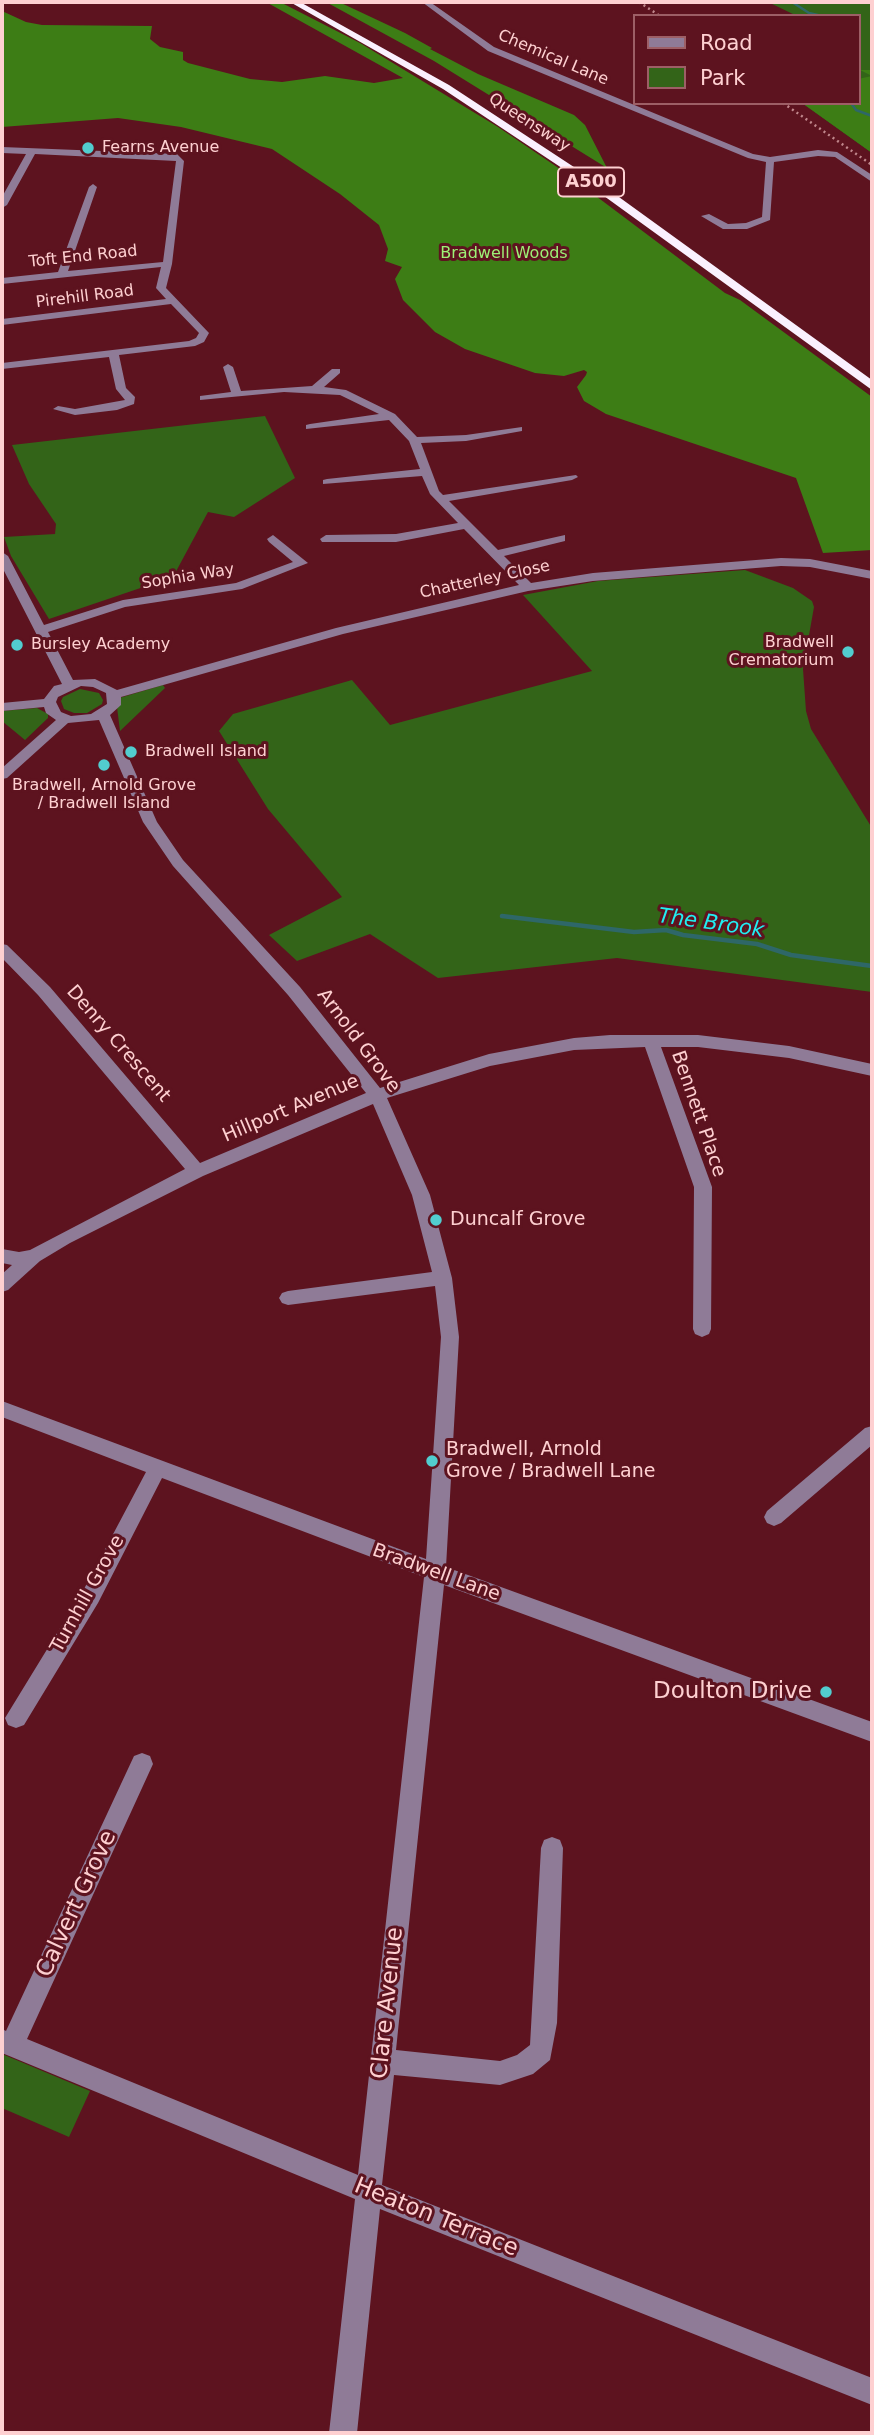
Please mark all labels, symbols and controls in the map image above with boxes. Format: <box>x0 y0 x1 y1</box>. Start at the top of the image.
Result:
legend <box>632 14 860 105</box>
street label: Chemical Lane <box>495 26 611 90</box>
text: Road <box>700 31 753 55</box>
text: Park <box>700 66 745 90</box>
street label: Queensway <box>485 90 573 156</box>
place label: Fearns Avenue <box>102 138 219 158</box>
marker: Fearns Avenue <box>80 140 96 156</box>
road number: A500 <box>558 168 624 196</box>
street label: Toft End Road <box>28 242 138 272</box>
park label: Bradwell Woods <box>440 244 568 264</box>
street label: Pirehill Road <box>35 281 135 313</box>
street label: Chatterley Close <box>418 557 552 603</box>
street label: Sophia Way <box>140 560 236 594</box>
place label: Bradwell Crematorium <box>729 633 834 671</box>
place label: Bursley Academy <box>31 635 170 655</box>
marker: Bursley Academy <box>9 637 25 653</box>
marker: Bradwell Crematorium <box>840 644 856 660</box>
place label: Bradwell Island <box>145 742 267 762</box>
marker: Bradwell Island <box>123 744 139 760</box>
marker: Bradwell, Arnold Grove / Bradwell Island <box>96 757 112 773</box>
place label: Bradwell, Arnold Grove / Bradwell Island <box>12 776 196 814</box>
water label: The Brook <box>656 904 766 944</box>
street label: Denry Crescent <box>61 981 175 1107</box>
street label: Arnold Grove <box>312 985 404 1097</box>
street label: Bennett Place <box>666 1048 730 1180</box>
street label: Hillport Avenue <box>219 1070 363 1148</box>
place label: Duncalf Grove <box>450 1209 585 1231</box>
marker: Duncalf Grove <box>428 1212 444 1228</box>
place label: Bradwell, Arnold Grove / Bradwell Lane <box>446 1439 655 1483</box>
marker: Bradwell, Arnold Grove / Bradwell Lane <box>424 1453 440 1469</box>
street label: Turnhill Grove <box>46 1531 130 1657</box>
street label: Bradwell Lane <box>369 1539 503 1607</box>
place label: Doulton Drive <box>653 1678 812 1706</box>
marker: Doulton Drive <box>818 1684 834 1700</box>
street label: Calvert Grove <box>31 1826 123 1982</box>
street label: Clare Avenue <box>366 1926 410 2080</box>
street label: Heaton Terrace <box>350 2173 522 2263</box>

